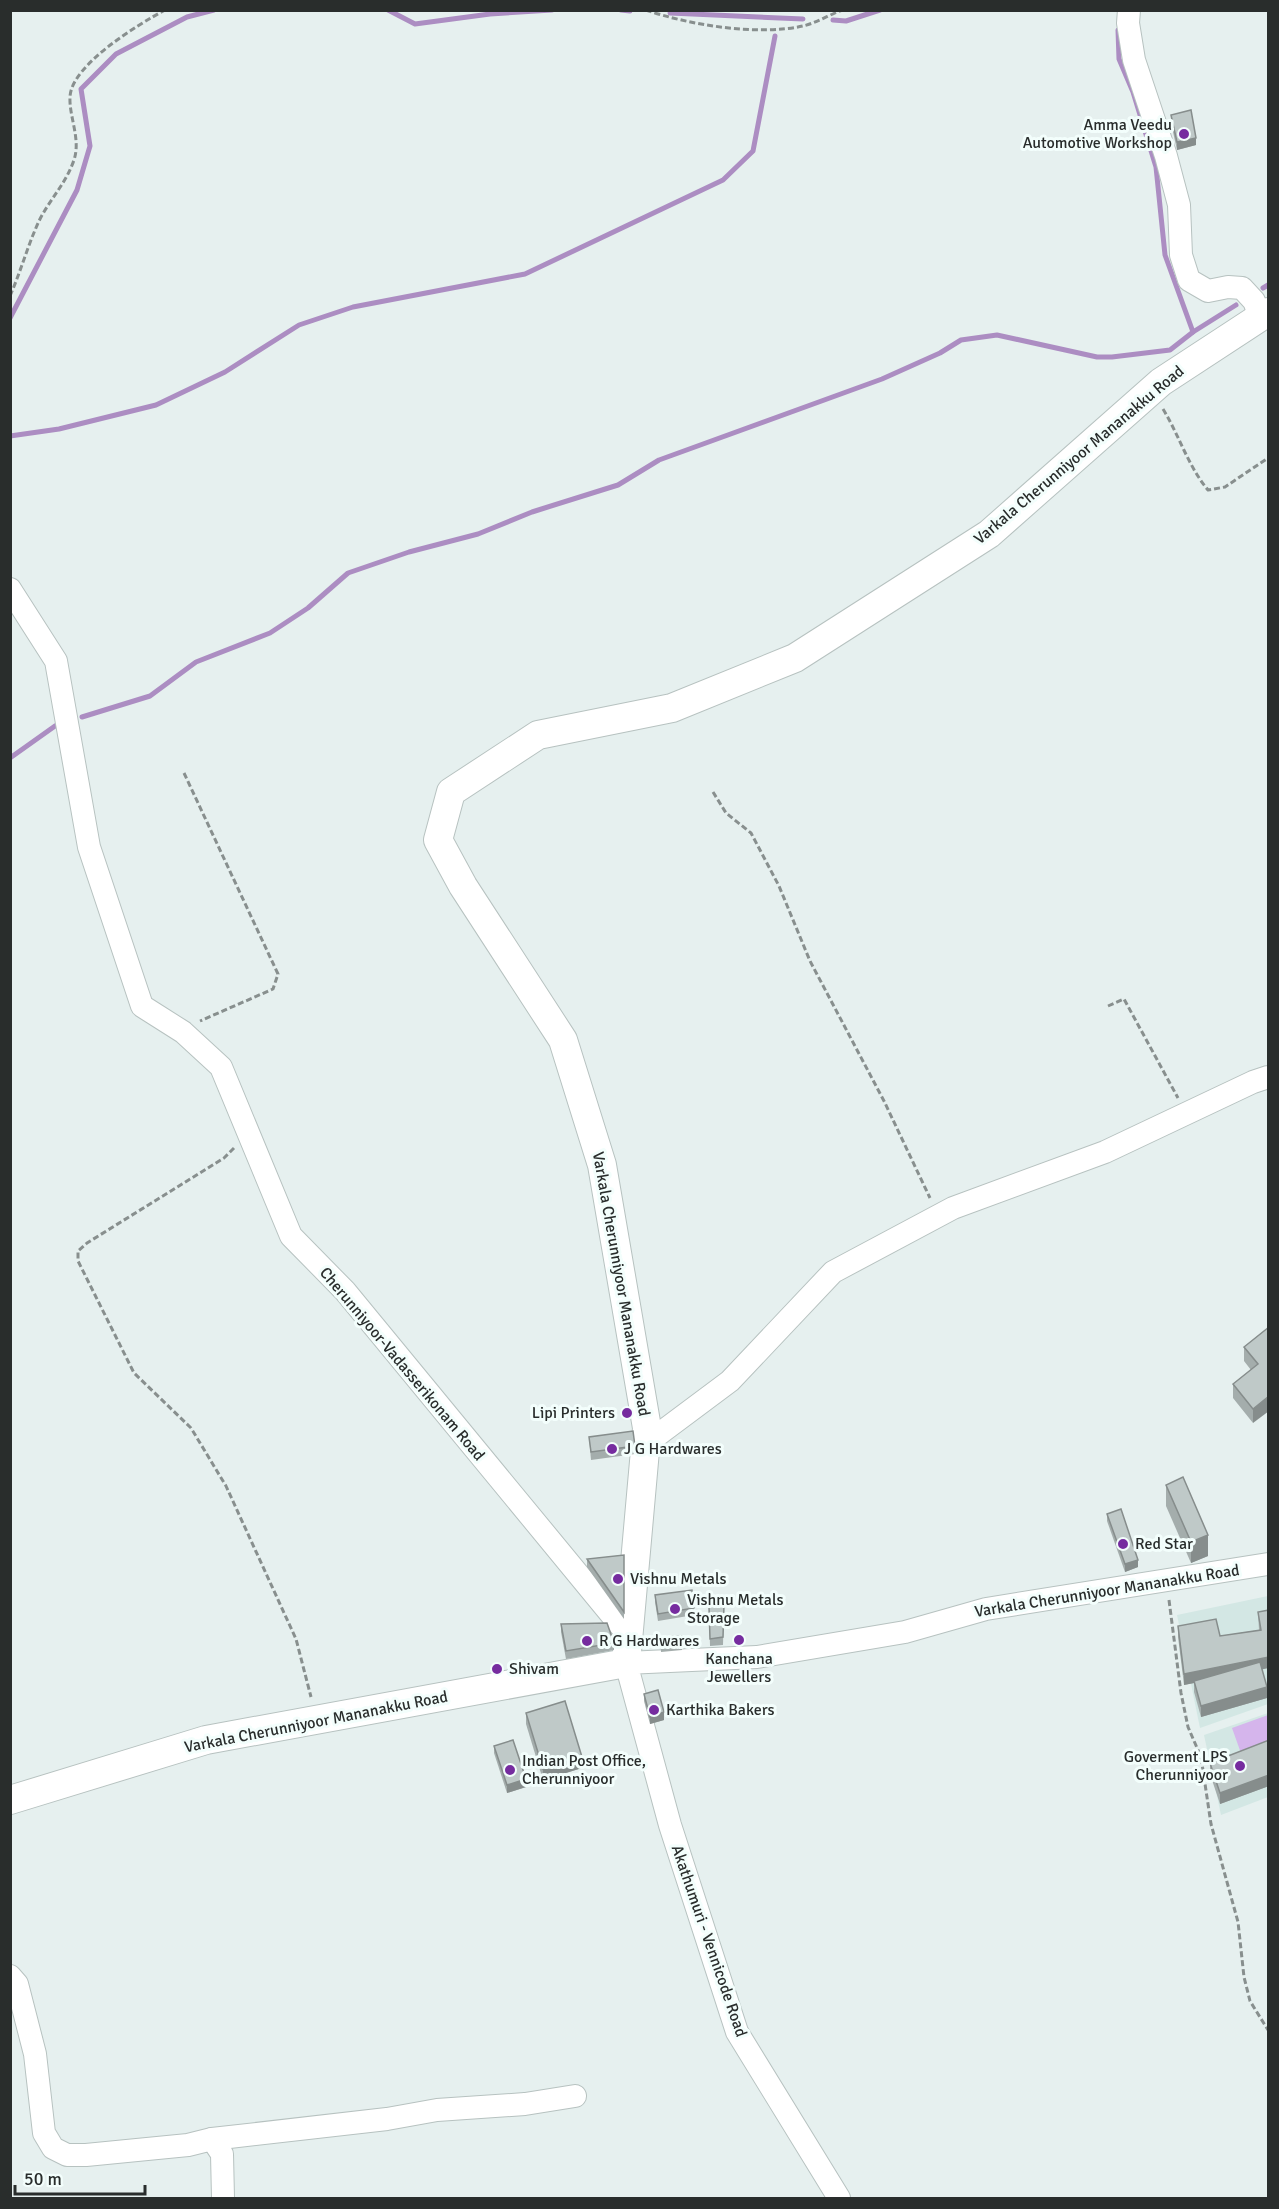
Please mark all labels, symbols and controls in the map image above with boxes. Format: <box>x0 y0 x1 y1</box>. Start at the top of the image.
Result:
place label: Amma Veedu Automotive Workshop <box>1023 115 1172 153</box>
marker: Amma Veedu Automotive Workshop <box>1177 127 1191 141</box>
street label: Varkala Cherunniyoor Mananakku Road <box>970 361 1188 549</box>
street label: Varkala Cherunniyoor Mananakku Road <box>588 1150 654 1418</box>
street label: Cherunniyoor-Vadasserikonam Road <box>315 1263 489 1465</box>
place label: Lipi Printers <box>532 1403 615 1423</box>
marker: Lipi Printers <box>620 1406 634 1420</box>
place label: J G Hardwares <box>624 1439 722 1459</box>
marker: J G Hardwares <box>605 1442 619 1456</box>
place label: Red Star <box>1135 1534 1193 1554</box>
marker: Red Star <box>1116 1537 1130 1551</box>
street label: Varkala Cherunniyoor Mananakku Road <box>973 1560 1241 1622</box>
place label: Vishnu Metals <box>630 1569 727 1589</box>
marker: Vishnu Metals <box>611 1572 625 1586</box>
place label: Vishnu Metals Storage <box>687 1590 784 1628</box>
marker: Vishnu Metals Storage <box>668 1602 682 1616</box>
place label: R G Hardwares <box>599 1631 699 1651</box>
marker: Kanchana Jewellers <box>732 1633 746 1647</box>
marker: R G Hardwares <box>580 1634 594 1648</box>
place label: Kanchana Jewellers <box>705 1649 773 1687</box>
place label: Shivam <box>509 1659 559 1679</box>
marker: Shivam <box>490 1662 504 1676</box>
street label: Varkala Cherunniyoor Mananakku Road <box>183 1687 449 1757</box>
place label: Karthika Bakers <box>666 1700 775 1720</box>
marker: Karthika Bakers <box>647 1703 661 1717</box>
place label: Goverment LPS Cherunniyoor <box>1124 1747 1228 1785</box>
place label: Indian Post Office, Cherunniyoor <box>522 1751 646 1789</box>
marker: Goverment LPS Cherunniyoor <box>1233 1759 1247 1773</box>
marker: Indian Post Office, Cherunniyoor <box>503 1763 517 1777</box>
street label: Akathumuri - Vennicode Road <box>667 1842 751 2040</box>
scale bar <box>15 2158 146 2196</box>
text: 50 m <box>24 2168 62 2190</box>

